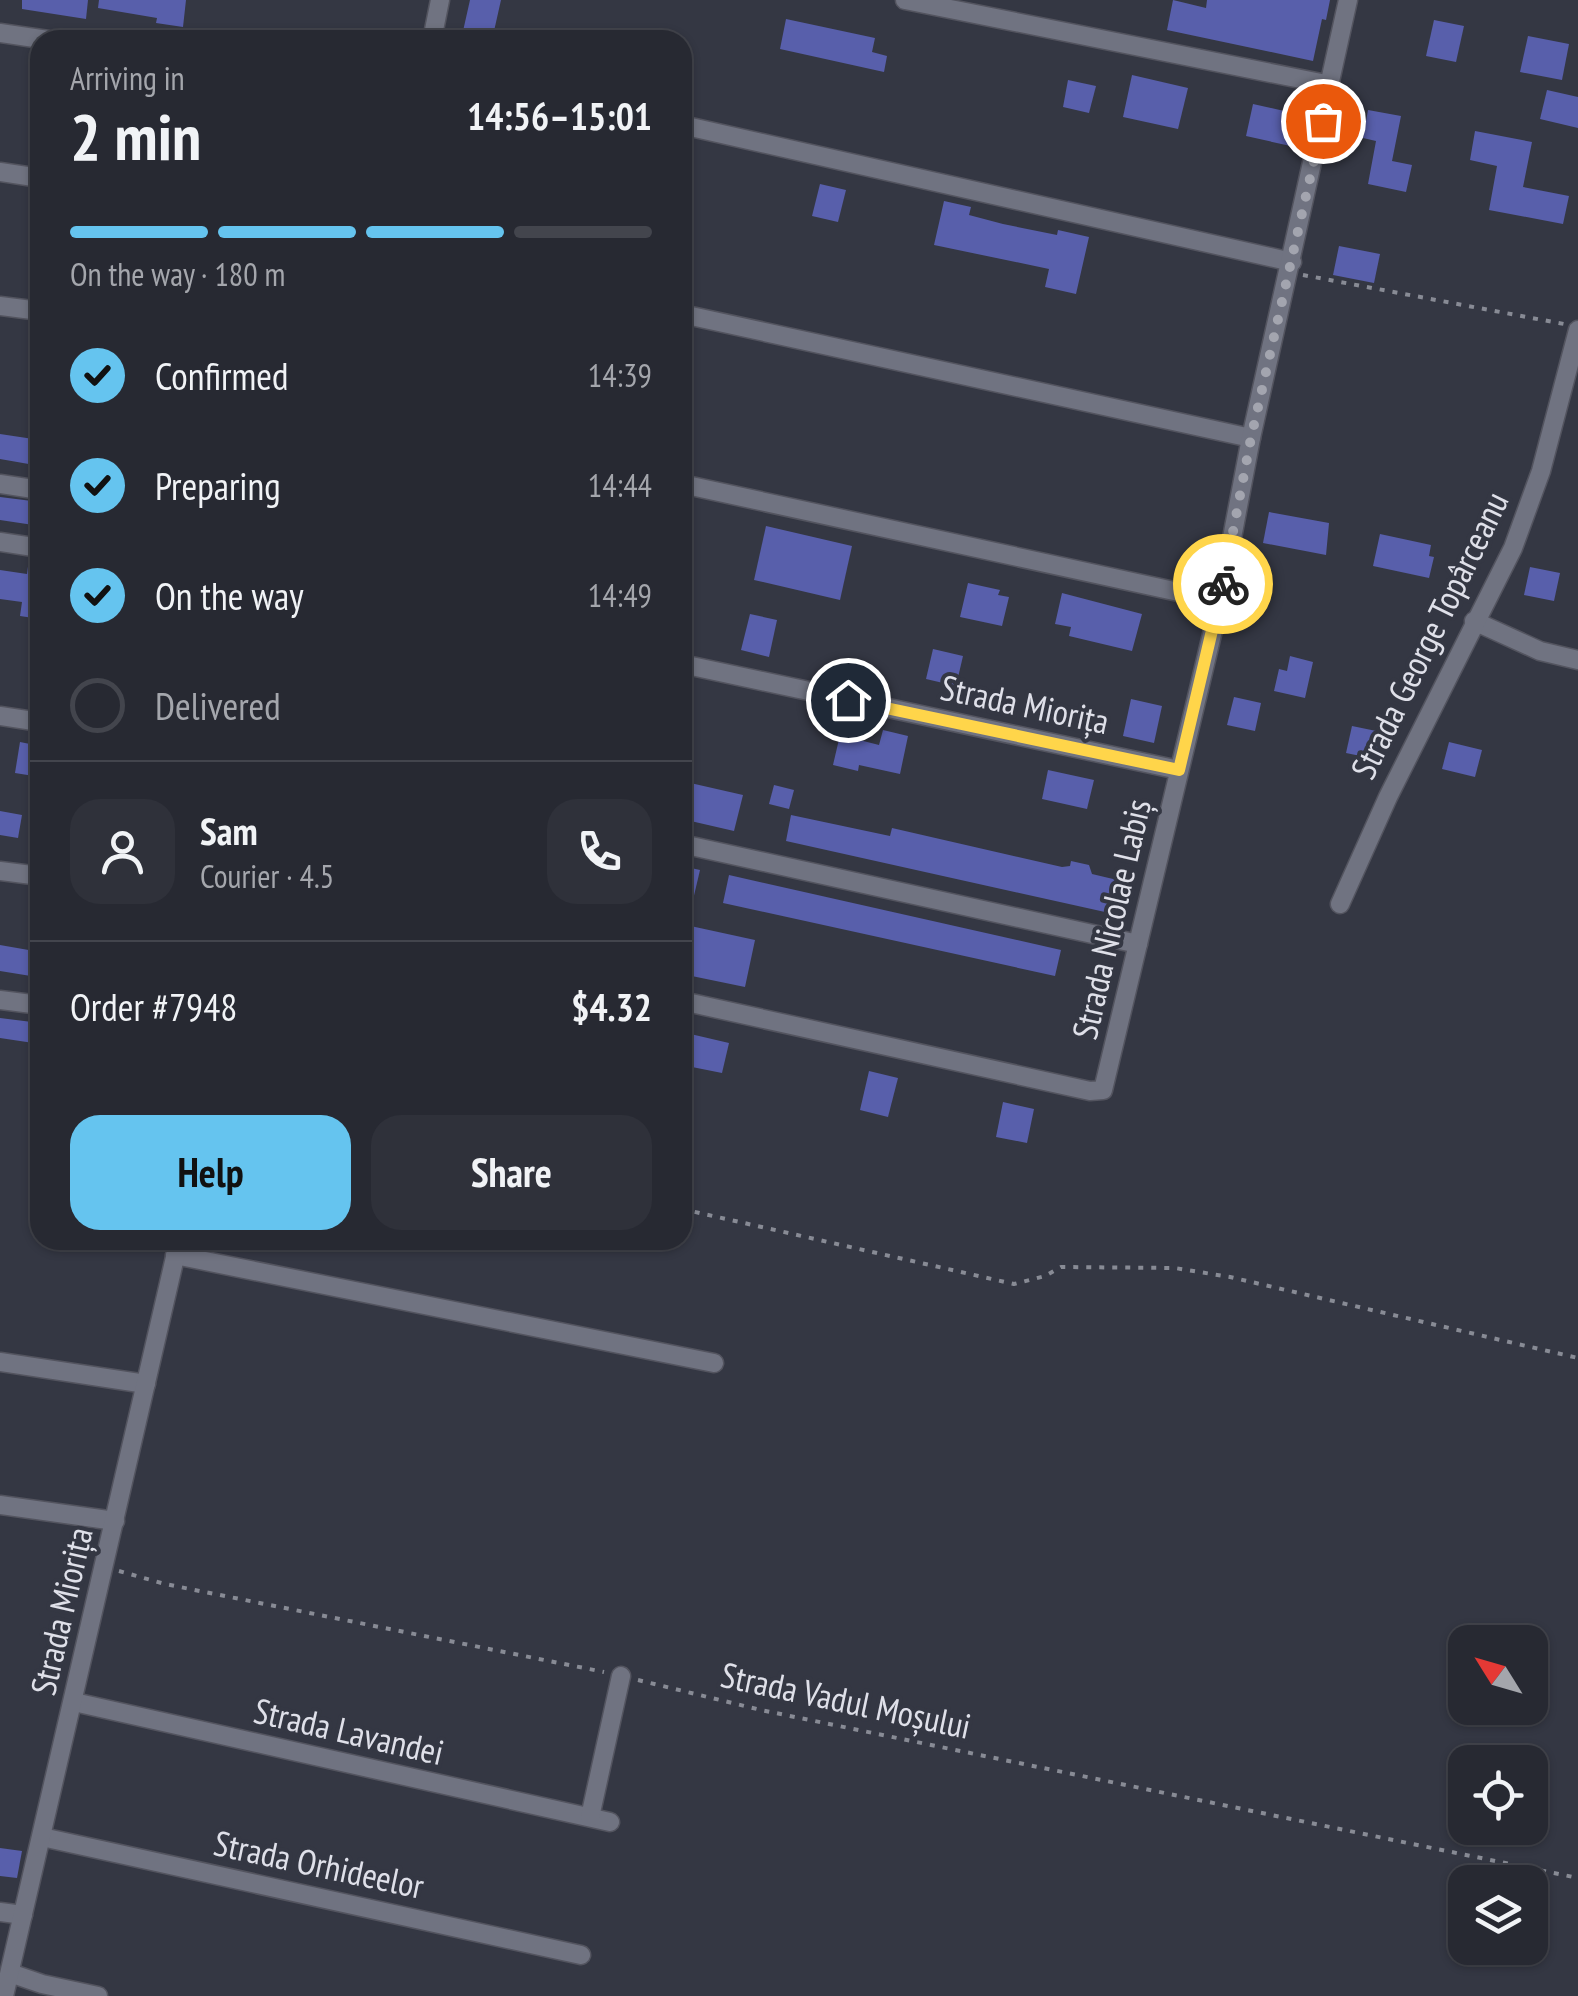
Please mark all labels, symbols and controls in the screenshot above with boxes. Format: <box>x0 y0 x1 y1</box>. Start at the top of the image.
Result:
text: Arriving in <box>70 57 185 99</box>
pin <box>1281 79 1366 164</box>
text: 14:56–15:01 <box>467 91 652 140</box>
text: 2 min <box>70 94 201 178</box>
icon: bag <box>1296 94 1351 149</box>
text: On the way · 180 m <box>70 253 285 295</box>
icon: check <box>70 348 125 403</box>
text: Confirmed <box>155 351 288 400</box>
text: 14:39 <box>588 354 652 396</box>
icon: check <box>70 458 125 513</box>
text: Preparing <box>155 461 281 510</box>
text: 14:44 <box>588 464 652 506</box>
street label: Strada George Topârceanu <box>1340 484 1518 786</box>
courier <box>1173 534 1273 634</box>
icon: bike <box>1196 557 1251 612</box>
icon: check <box>70 568 125 623</box>
text: On the way <box>155 571 303 620</box>
text: 14:49 <box>588 574 652 616</box>
pin <box>806 658 891 743</box>
street label: Strada Miorița <box>937 664 1113 744</box>
icon: home <box>821 673 876 728</box>
text: Delivered <box>155 681 281 730</box>
street label: Strada Nicolae Labiș <box>1061 795 1161 1043</box>
button: person <box>70 799 175 904</box>
button: phone <box>547 799 652 904</box>
text: Sam <box>200 806 258 855</box>
text: Courier · 4.5 <box>200 855 334 897</box>
text: Order #7948 <box>70 982 237 1031</box>
text: $4.32 <box>571 982 652 1031</box>
button: Help <box>70 1115 351 1230</box>
button: Share <box>371 1115 652 1230</box>
street label: Strada Miorița <box>19 1523 103 1699</box>
north arrow <box>1448 1625 1548 1725</box>
map controls <box>1448 1625 1548 1965</box>
street label: Strada Vadul Moșului <box>717 1651 975 1749</box>
street label: Strada Lavandei <box>250 1687 448 1775</box>
button: locate <box>1448 1745 1548 1845</box>
street label: Strada Orhideelor <box>210 1819 428 1909</box>
button: layers <box>1448 1865 1548 1965</box>

